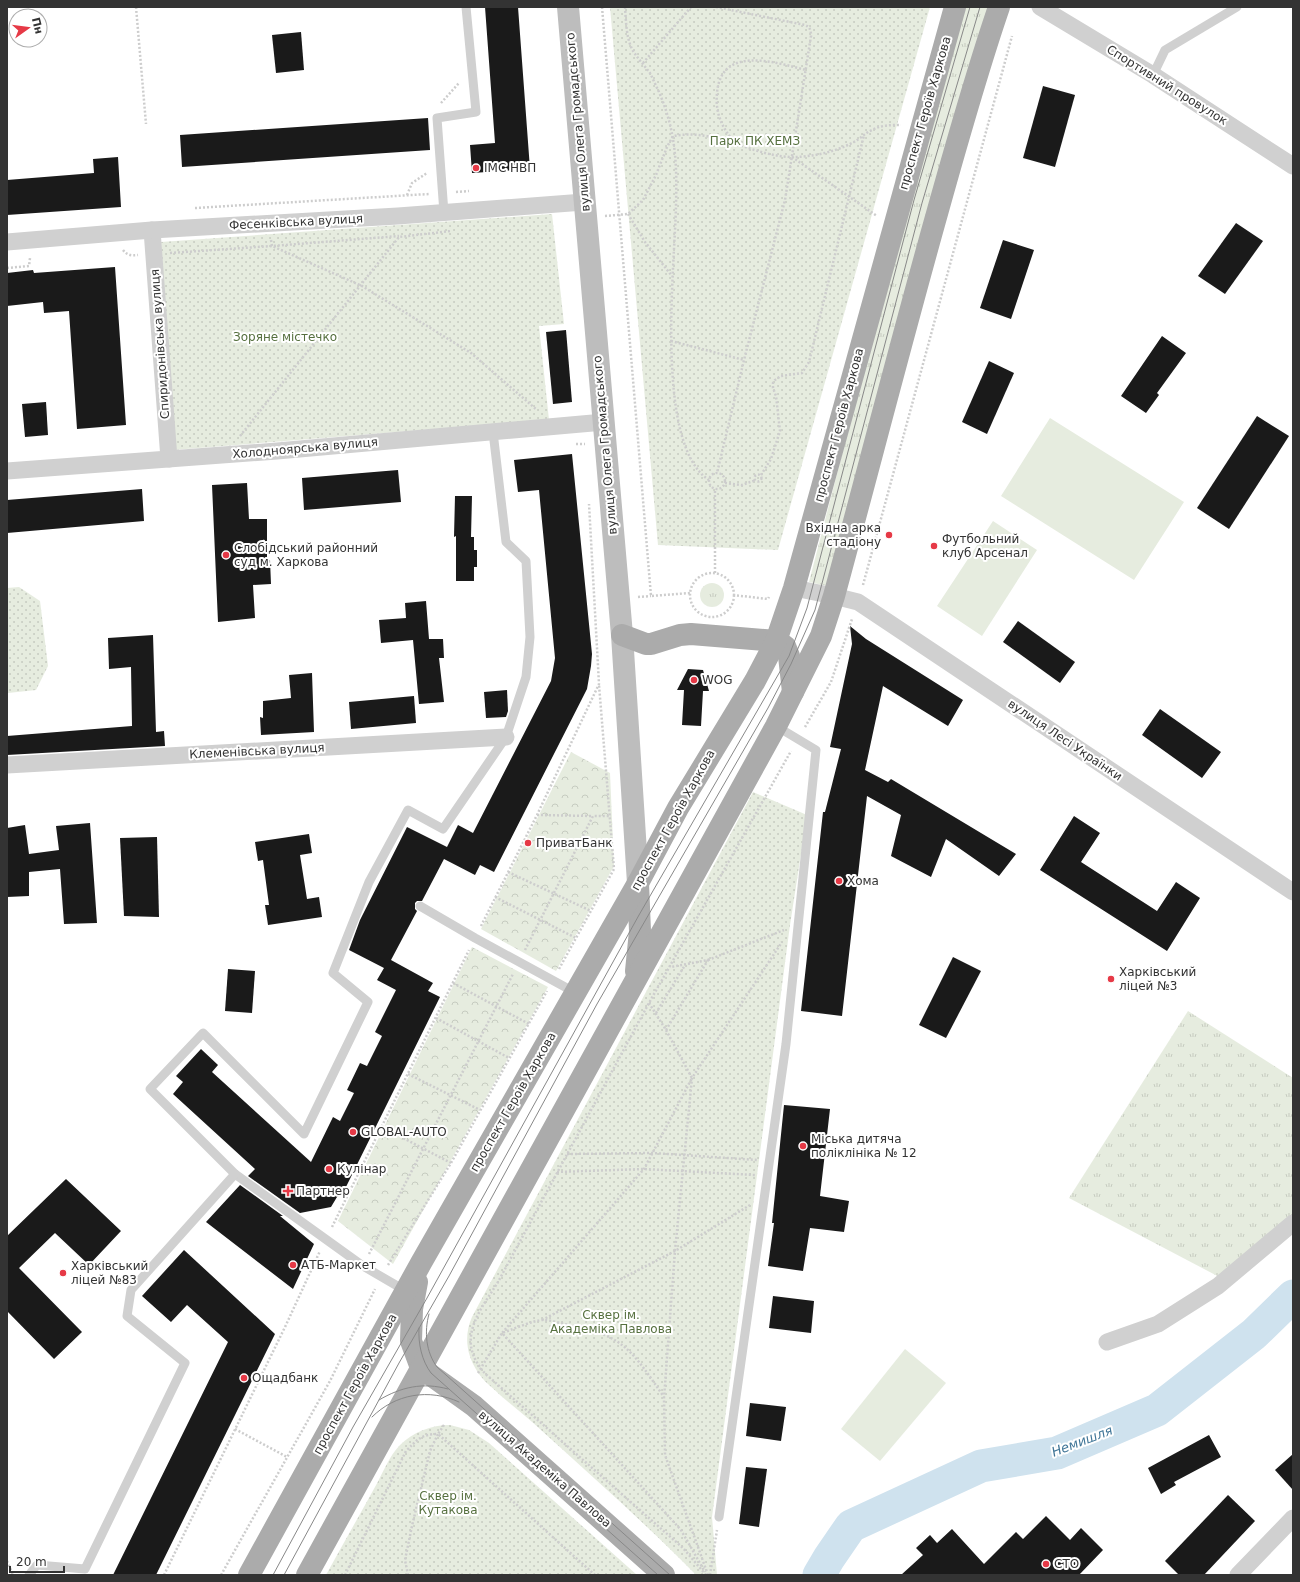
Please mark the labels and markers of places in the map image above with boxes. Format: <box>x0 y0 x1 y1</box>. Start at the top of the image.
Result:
place label: ІМС НВП <box>484 161 536 175</box>
marker: ІМС НВП <box>471 163 481 173</box>
place label: Вхідна арка стадіону <box>805 521 881 549</box>
marker: Вхідна арка стадіону <box>884 530 894 540</box>
place label: Футбольний клуб Арсенал <box>942 532 1028 560</box>
place label: Слобідський районний суд м. Харкова <box>234 541 378 569</box>
marker: Футбольний клуб Арсенал <box>929 541 939 551</box>
marker: Слобідський районний суд м. Харкова <box>221 550 231 560</box>
place label: WOG <box>702 673 733 687</box>
marker: WOG <box>689 675 699 685</box>
place label: ПриватБанк <box>536 836 613 850</box>
marker: ПриватБанк <box>523 838 533 848</box>
place label: Хома <box>847 874 879 888</box>
marker: Хома <box>834 876 844 886</box>
place label: Харківський ліцей №3 <box>1119 965 1196 993</box>
marker: Харківський ліцей №3 <box>1106 974 1116 984</box>
place label: GLOBAL-AUTO <box>361 1125 447 1139</box>
marker: GLOBAL-AUTO <box>348 1127 358 1137</box>
place label: Міська дитяча поліклініка № 12 <box>811 1132 917 1160</box>
marker: Міська дитяча поліклініка № 12 <box>798 1141 808 1151</box>
place label: Кулінар <box>337 1162 386 1176</box>
marker: Кулінар <box>324 1164 334 1174</box>
place label: Партнер <box>296 1184 350 1198</box>
marker: Партнер <box>283 1186 293 1196</box>
place label: АТБ-Маркет <box>301 1258 376 1272</box>
place label: Харківський ліцей №83 <box>71 1259 148 1287</box>
marker: АТБ-Маркет <box>288 1260 298 1270</box>
marker: Харківський ліцей №83 <box>58 1268 68 1278</box>
place label: Ощадбанк <box>252 1371 318 1385</box>
marker: Ощадбанк <box>239 1373 249 1383</box>
place label: СТО <box>1054 1557 1079 1571</box>
marker: СТО <box>1041 1559 1051 1569</box>

